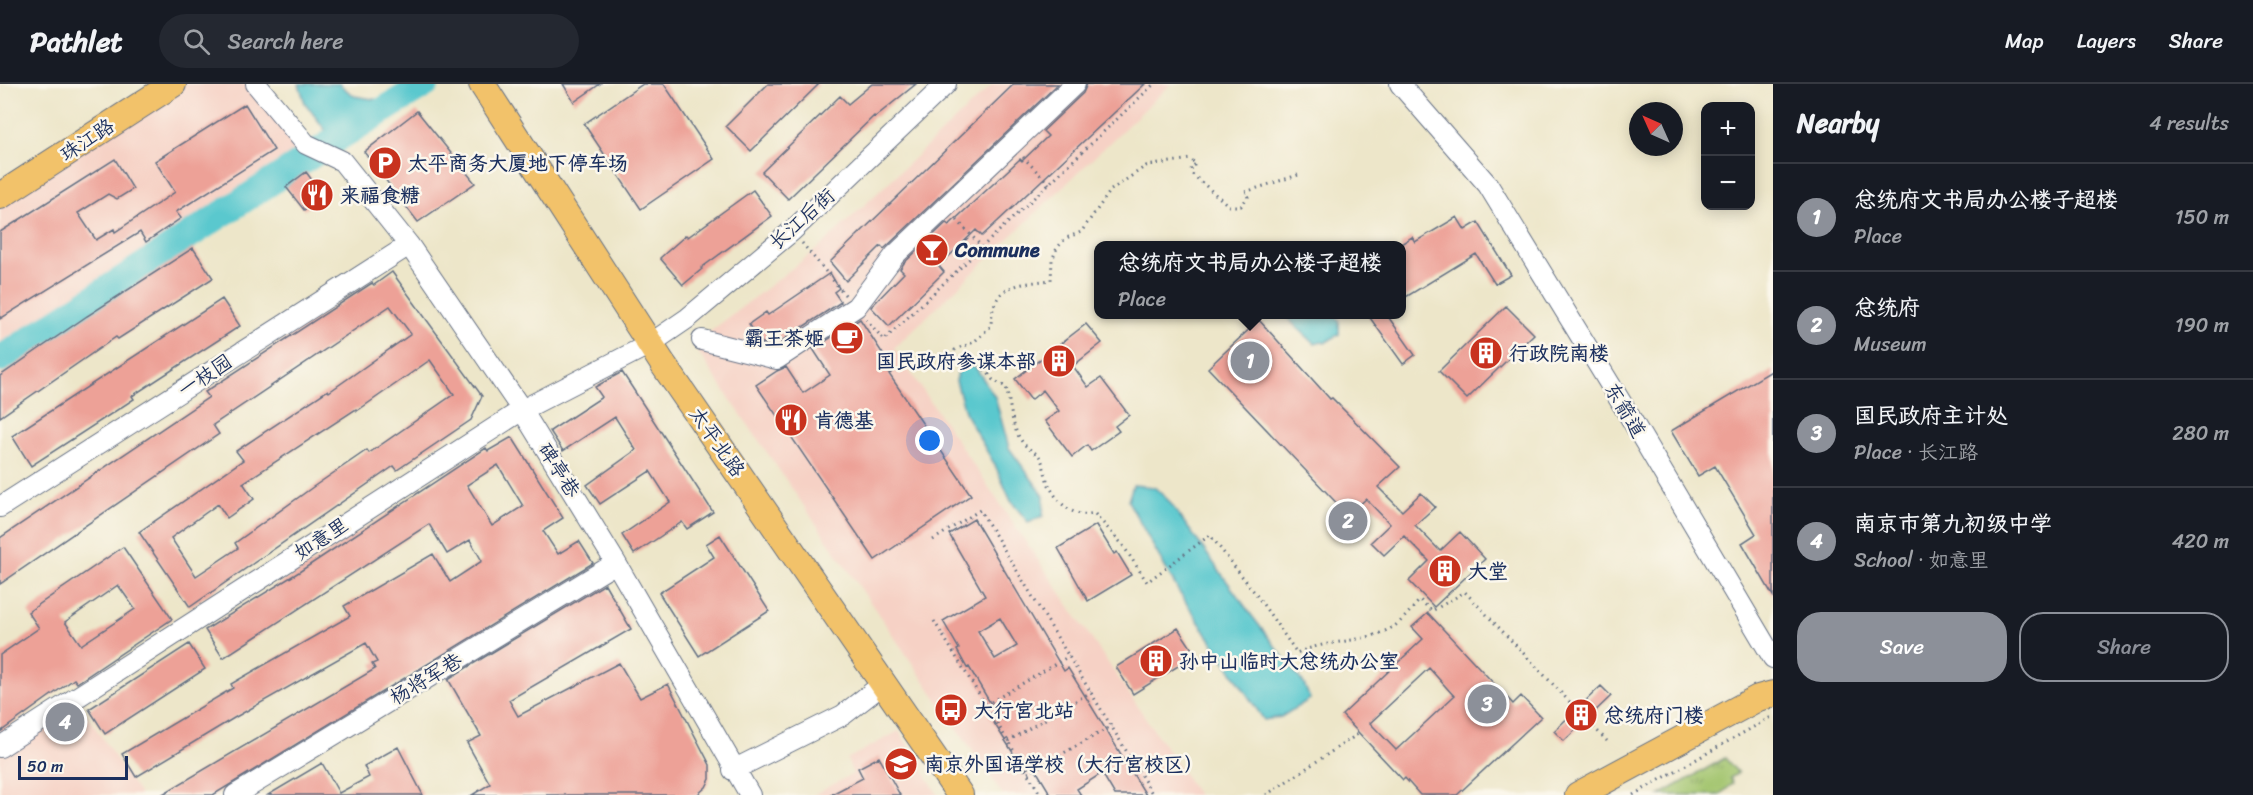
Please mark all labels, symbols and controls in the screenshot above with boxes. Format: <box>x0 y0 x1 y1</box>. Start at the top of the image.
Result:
search box <box>159 14 579 68</box>
text: Pathlet <box>30 17 123 66</box>
text: Search here <box>228 22 343 61</box>
text: Map <box>2005 22 2044 60</box>
text: Layers <box>2077 22 2136 60</box>
text: Share <box>2169 22 2223 60</box>
icon: search <box>180 25 213 58</box>
text: Nearby <box>1797 100 1879 146</box>
north arrow <box>1629 102 1683 156</box>
map controls <box>1701 102 1755 210</box>
button: + <box>1701 102 1755 156</box>
text: 4 results <box>2149 106 2229 141</box>
street label: 珠江路 <box>52 108 123 171</box>
parking icon: 太平商务大厦地下停车场 <box>367 145 403 181</box>
place label: 太平商务大厦地下停车场 <box>408 146 628 181</box>
button: − <box>1701 156 1755 210</box>
restaurant icon: 来福食糖 <box>299 177 335 213</box>
place label: 来福食糖 <box>340 178 420 213</box>
street label: 长江后街 <box>761 179 843 259</box>
text: 总统府文书局办公楼子超楼 <box>1854 180 2118 219</box>
text: 1 <box>1812 200 1821 235</box>
text: 150 m <box>2175 200 2229 235</box>
text: Place <box>1854 219 1902 254</box>
bar icon: Commune <box>914 232 950 268</box>
place label: Commune <box>954 233 1040 268</box>
popup <box>1094 241 1406 319</box>
text: 总统府文书局办公楼子超楼 <box>1118 243 1382 282</box>
text: Place <box>1118 282 1166 317</box>
text: 总统府 <box>1854 288 1920 327</box>
text: 2 <box>1811 308 1822 343</box>
text: 190 m <box>2175 308 2229 343</box>
cafe icon: 霸王茶姬 <box>829 320 865 356</box>
place label: 霸王茶姬 <box>744 321 824 356</box>
text: Museum <box>1854 327 1927 362</box>
building icon: 行政院南楼 <box>1468 335 1504 371</box>
place label: 行政院南楼 <box>1509 336 1609 371</box>
pin: 1 <box>1230 338 1270 384</box>
building icon: 国民政府参谋本部 <box>1041 343 1077 379</box>
place label: 国民政府参谋本部 <box>876 344 1036 379</box>
street label: 一枝园 <box>170 345 240 407</box>
street label: 东箭道 <box>1595 375 1655 445</box>
text: 国民政府主计处 <box>1854 396 2008 435</box>
street label: 太平北路 <box>680 399 755 486</box>
restaurant icon: 肯德基 <box>773 402 809 438</box>
place label: 肯德基 <box>814 403 874 438</box>
text: 3 <box>1811 416 1822 451</box>
text: 280 m <box>2172 416 2229 451</box>
your location <box>915 426 944 455</box>
street label: 碑亭巷 <box>528 435 590 506</box>
text: Place · 长江路 <box>1854 435 1978 470</box>
pin: 2 <box>1328 498 1368 544</box>
text: 南京市第九初级中学 <box>1854 504 2052 543</box>
street label: 如意里 <box>286 508 356 570</box>
text: 4 <box>1810 524 1823 559</box>
text: 420 m <box>2172 524 2229 559</box>
text: School · 如意里 <box>1854 543 1989 578</box>
building icon: 大堂 <box>1427 553 1463 589</box>
place label: 大堂 <box>1468 554 1508 589</box>
button: Save <box>1797 612 2007 682</box>
button: Share <box>2019 612 2229 682</box>
street label: 杨将军巷 <box>383 643 470 715</box>
building icon: 孙中山临时大总统办公室 <box>1138 643 1174 679</box>
place label: 孙中山临时大总统办公室 <box>1179 644 1399 679</box>
pin: 3 <box>1468 682 1506 726</box>
bus stop icon: 大行宫北站 <box>933 692 969 728</box>
place label: 大行宫北站 <box>974 693 1074 728</box>
building icon: 总统府门楼 <box>1563 697 1599 733</box>
place label: 总统府门楼 <box>1604 698 1704 733</box>
pin: 4 <box>46 700 84 744</box>
school or university icon: 南京外国语学校（大行宫校区） <box>883 746 919 782</box>
place label: 南京外国语学校（大行宫校区） <box>924 747 1204 782</box>
text: 50 m <box>27 752 63 781</box>
scale bar <box>18 753 128 780</box>

